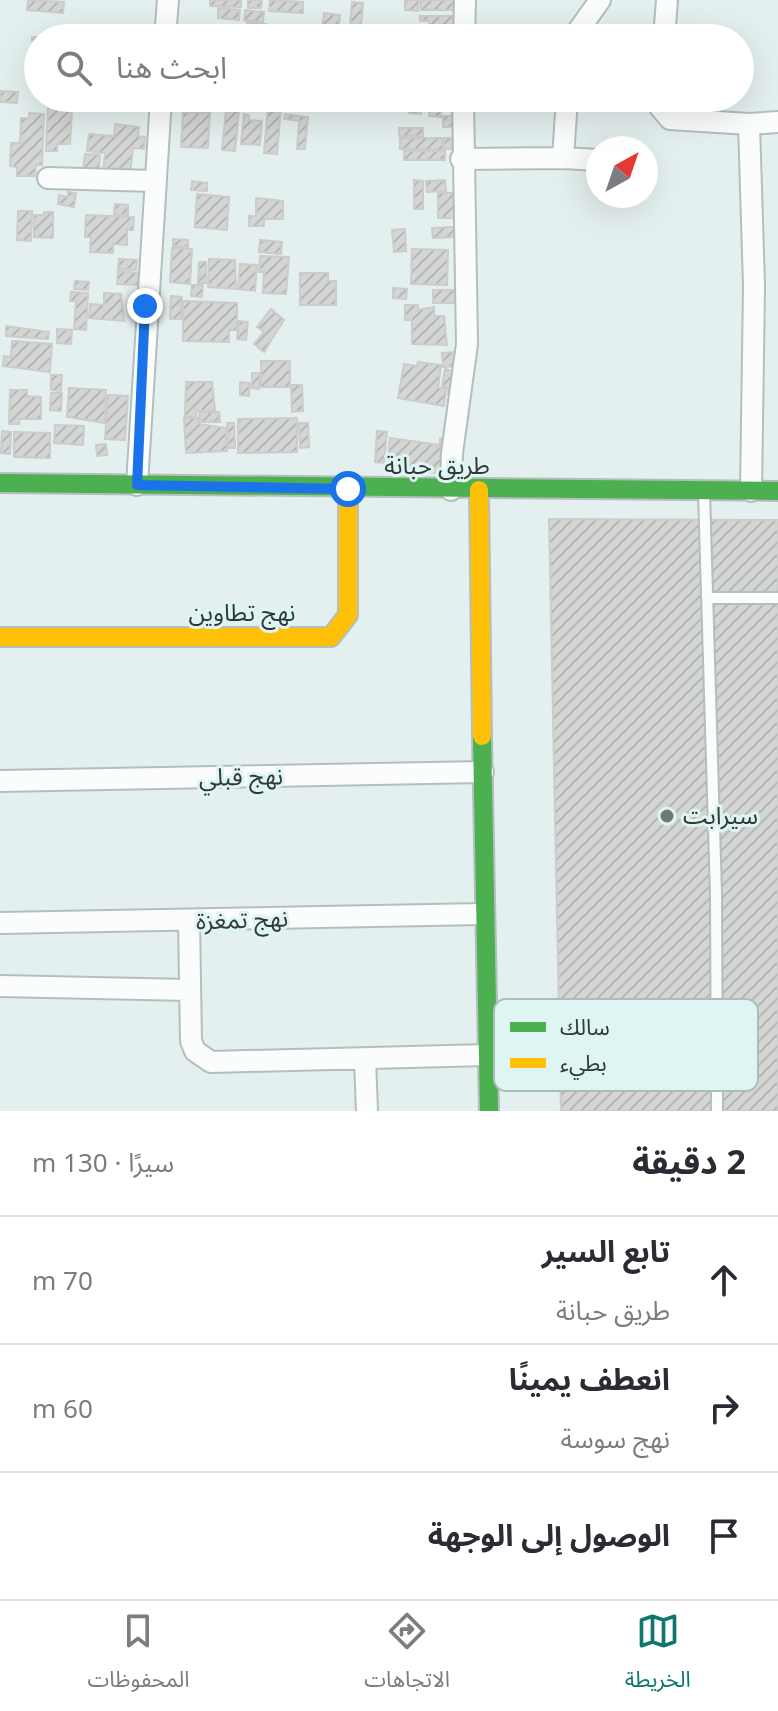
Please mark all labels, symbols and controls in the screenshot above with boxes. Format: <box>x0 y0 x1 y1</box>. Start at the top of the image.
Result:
search box <box>24 24 754 112</box>
icon: search <box>52 46 96 90</box>
text: ابحث هنا <box>116 46 227 87</box>
north arrow <box>586 136 658 208</box>
route end <box>127 288 163 324</box>
street label: طريق حبانة <box>384 448 490 481</box>
route start <box>330 471 366 507</box>
street label: نهج تطاوين <box>188 595 296 630</box>
street label: نهج قبلي <box>199 758 283 796</box>
place label: سيرابت <box>683 798 758 831</box>
marker: سيرابت <box>658 807 676 825</box>
street label: نهج تمغزة <box>195 900 289 939</box>
legend <box>494 999 758 1091</box>
text: سالك <box>560 1011 610 1041</box>
text: بطيء <box>560 1047 607 1080</box>
text: 2 دقيقة <box>632 1138 746 1184</box>
text: سيرًا · 130 m <box>32 1144 174 1180</box>
text: تابع السير <box>542 1230 670 1271</box>
icon: ahead <box>702 1258 746 1302</box>
text: 70 m <box>32 1262 93 1298</box>
text: طريق حبانة <box>556 1292 670 1328</box>
text: انعطف يمينًا <box>509 1358 670 1399</box>
icon: right <box>702 1386 746 1430</box>
text: 60 m <box>32 1390 93 1426</box>
text: نهج سوسة <box>561 1420 670 1456</box>
text: الوصول إلى الوجهة <box>428 1514 670 1555</box>
icon: arrive <box>702 1514 746 1558</box>
tab: المحفوظات <box>87 1609 189 1703</box>
tab: الاتجاهات <box>364 1609 450 1703</box>
tab: الخريطة <box>625 1609 691 1703</box>

